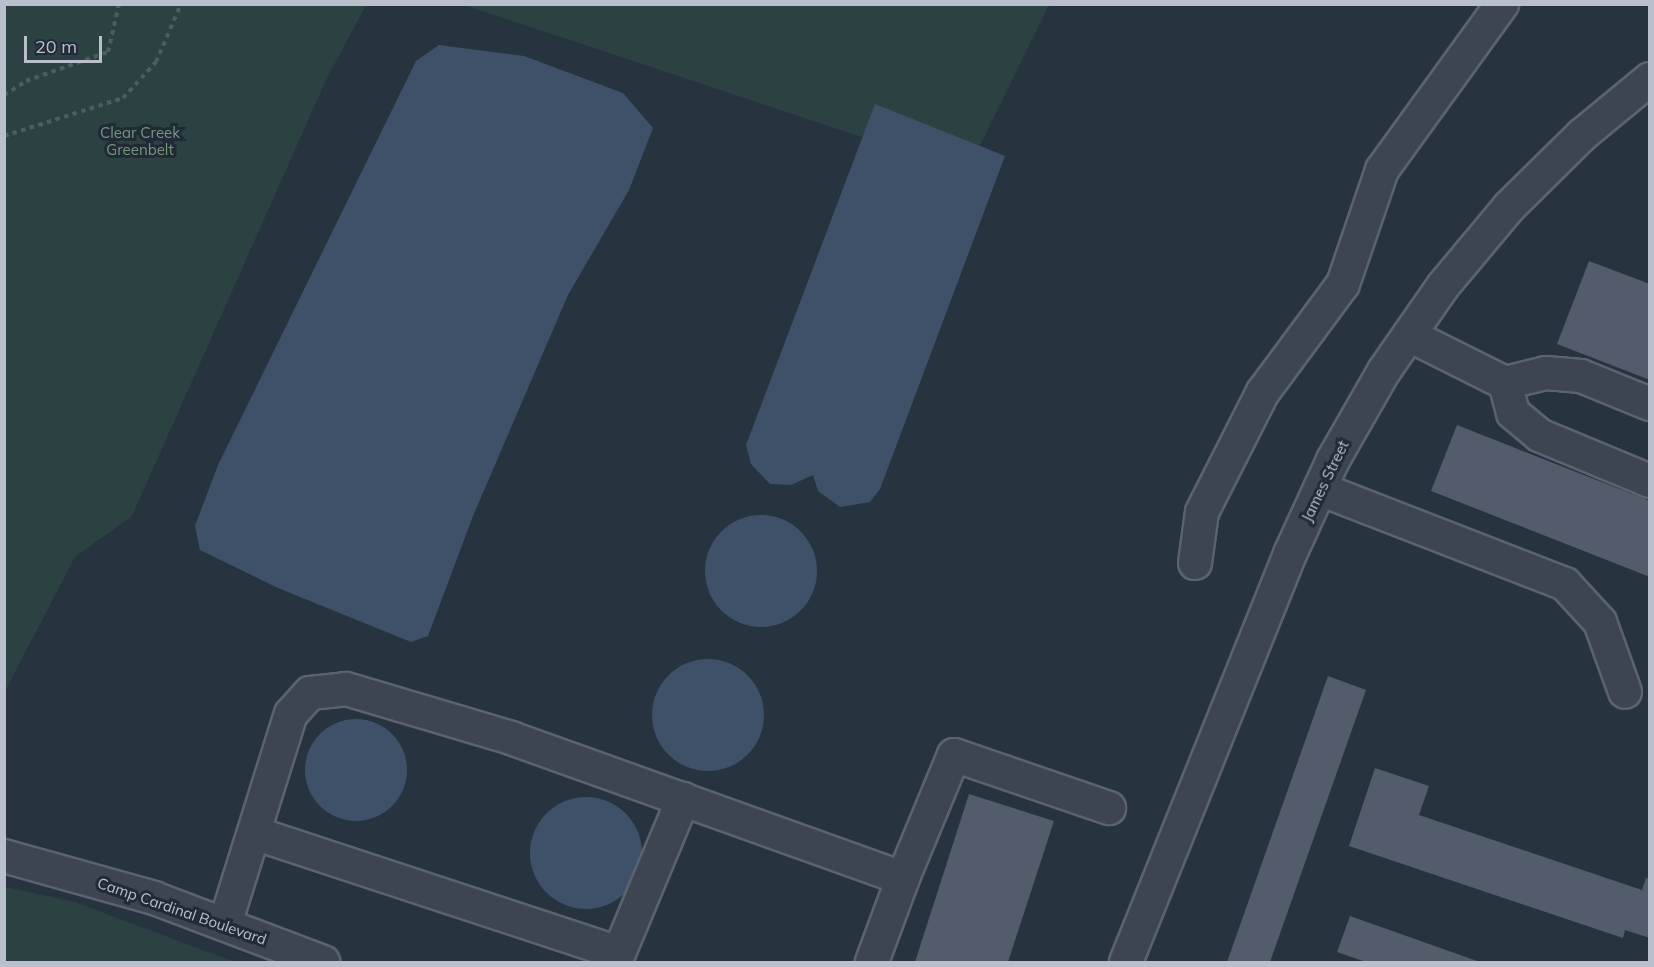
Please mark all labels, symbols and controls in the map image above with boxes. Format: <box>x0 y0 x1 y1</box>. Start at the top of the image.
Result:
scale bar <box>27 24 105 62</box>
text: 20 m <box>35 35 77 58</box>
park label: Clear Creek Greenbelt <box>100 123 180 158</box>
street label: James Street <box>1298 437 1352 525</box>
street label: Camp Cardinal Boulevard <box>95 874 269 948</box>

